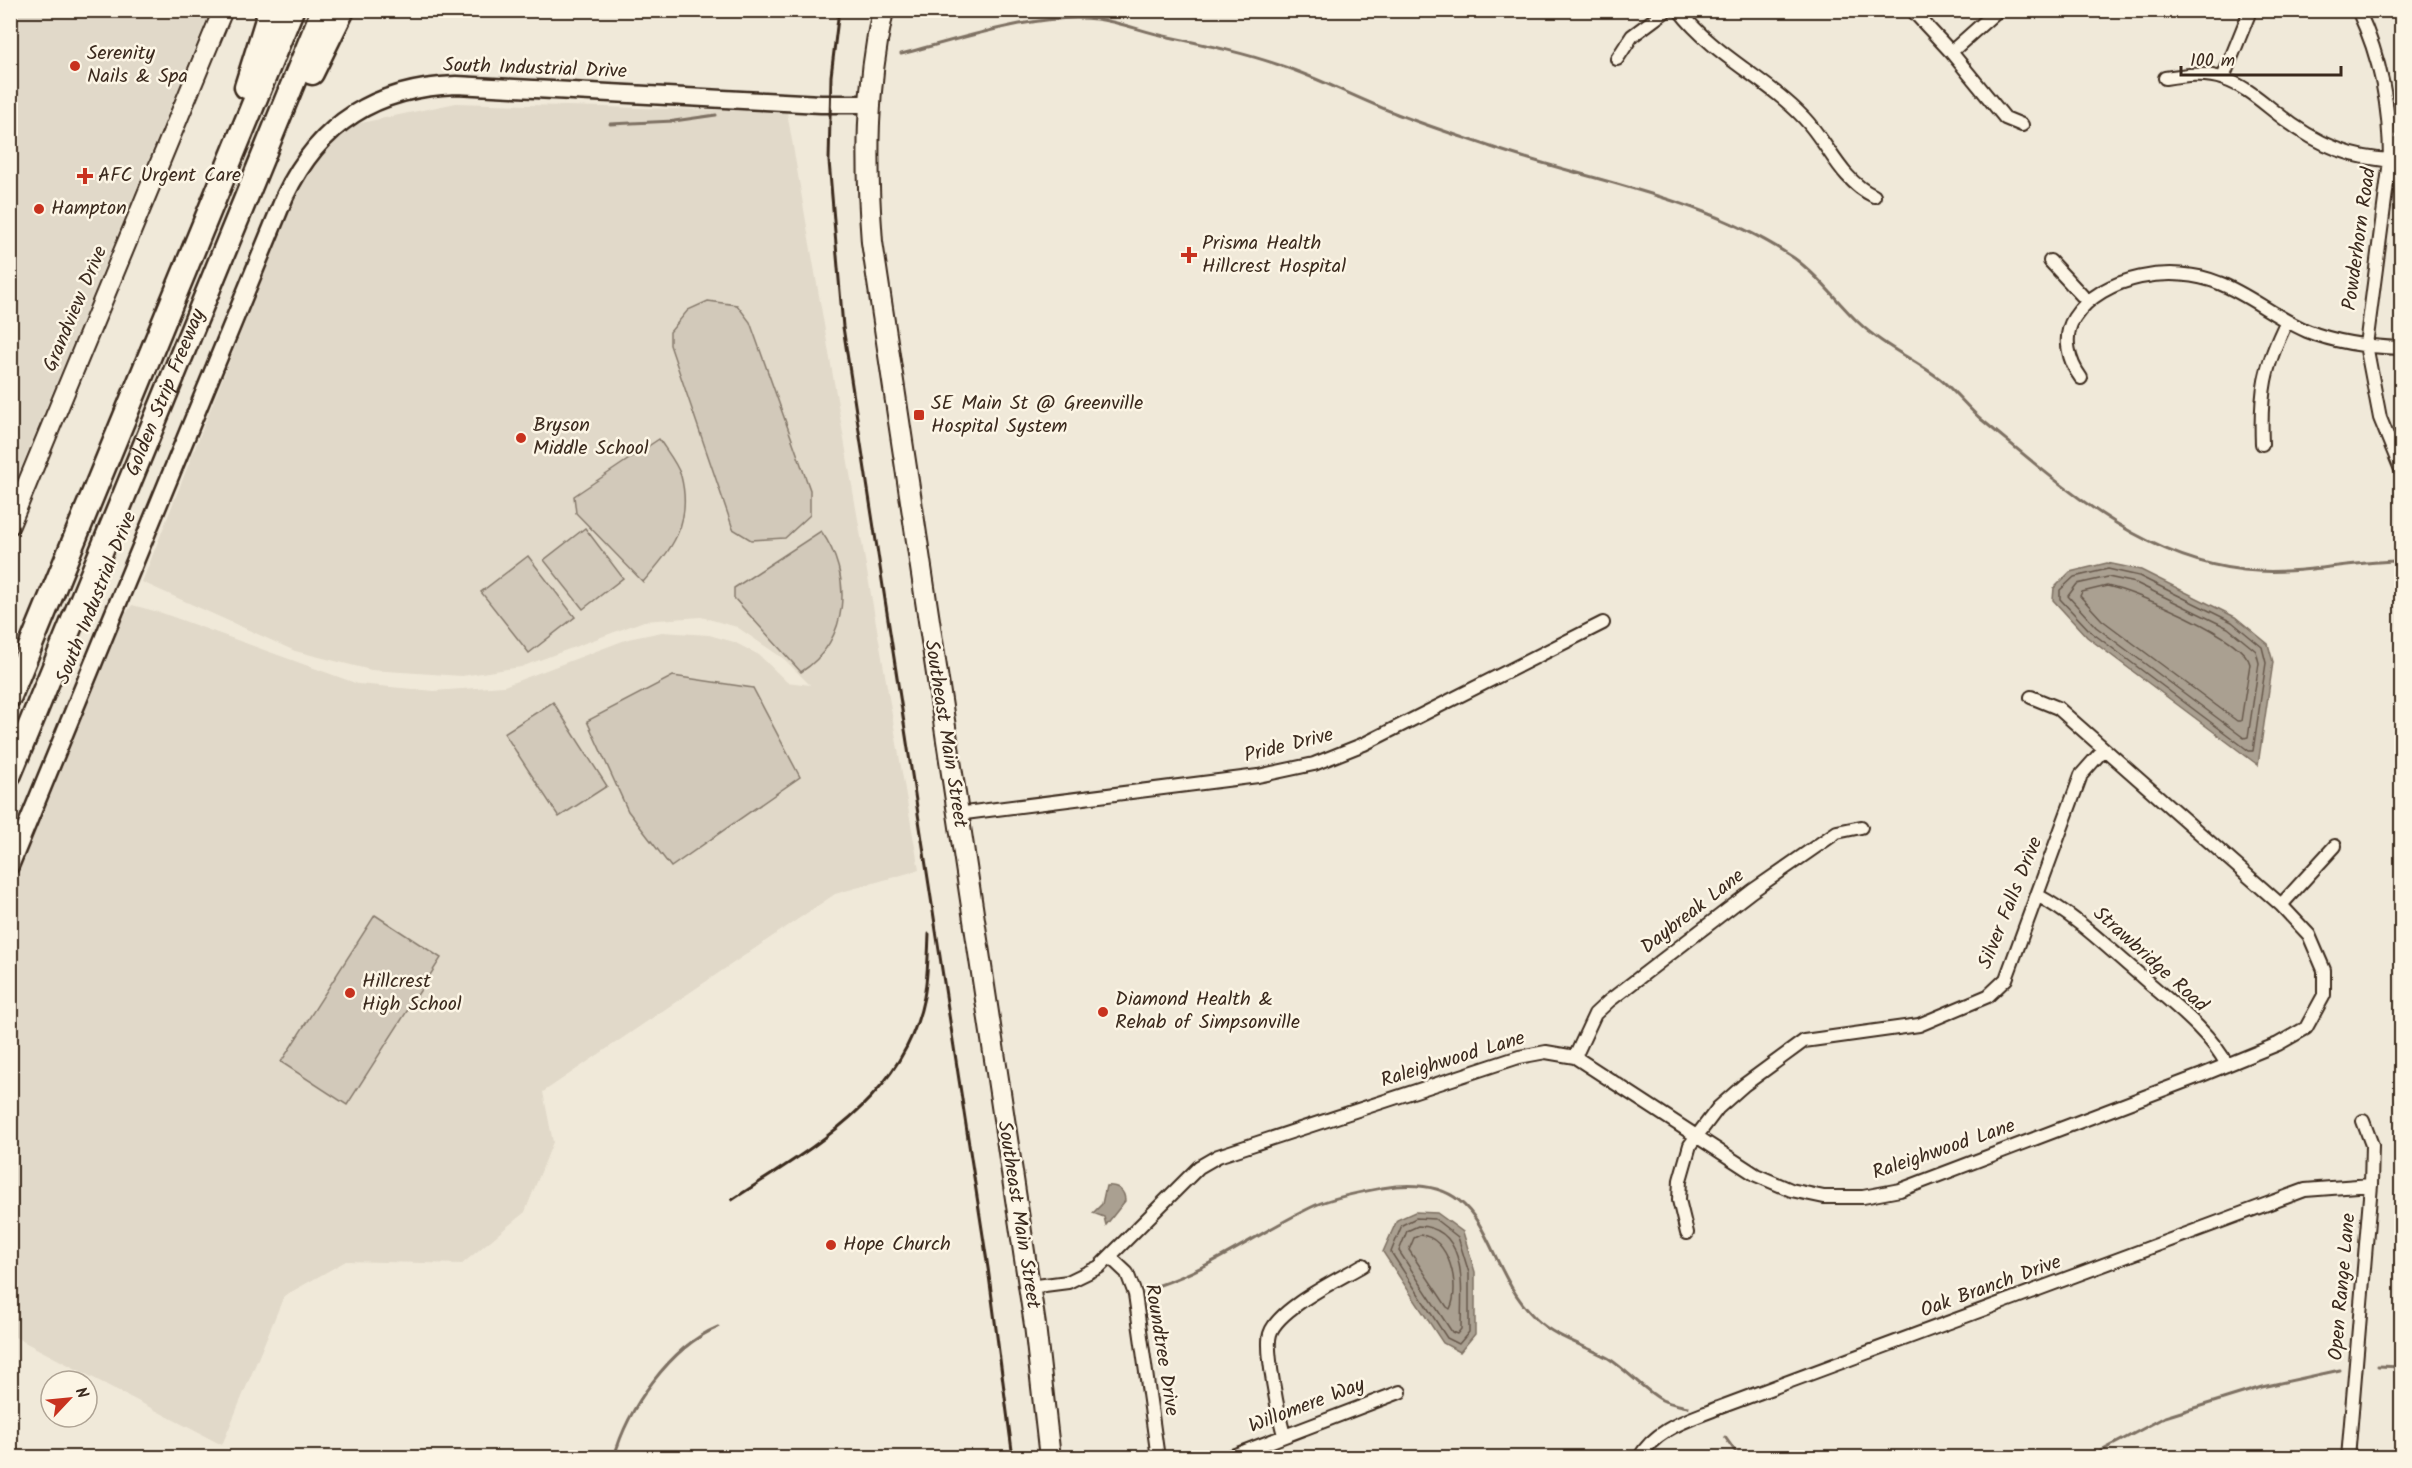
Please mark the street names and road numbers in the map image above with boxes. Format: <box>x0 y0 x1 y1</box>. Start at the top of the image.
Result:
street label: South Industrial Drive <box>443 50 627 88</box>
street label: Powderhorn Road <box>2334 164 2386 313</box>
street label: Grandview Drive <box>35 241 117 377</box>
street label: Golden Strip Freeway <box>118 303 215 481</box>
street label: South Industrial Drive <box>48 507 146 689</box>
street label: Southeast Main Street <box>914 638 976 830</box>
street label: Pride Drive <box>1241 719 1337 773</box>
street label: Silver Falls Drive <box>1970 832 2052 974</box>
street label: Daybreak Lane <box>1634 861 1752 963</box>
street label: Strawbridge Road <box>2085 899 2216 1022</box>
street label: Raleighwood Lane <box>1377 1023 1529 1097</box>
street label: Raleighwood Lane <box>1868 1111 2020 1189</box>
street label: Southeast Main Street <box>987 1119 1049 1311</box>
street label: Open Range Lane <box>2321 1212 2365 1362</box>
street label: Oak Branch Drive <box>1916 1247 2066 1327</box>
street label: Roundtree Drive <box>1135 1282 1187 1418</box>
street label: Willomere Way <box>1244 1369 1370 1443</box>

